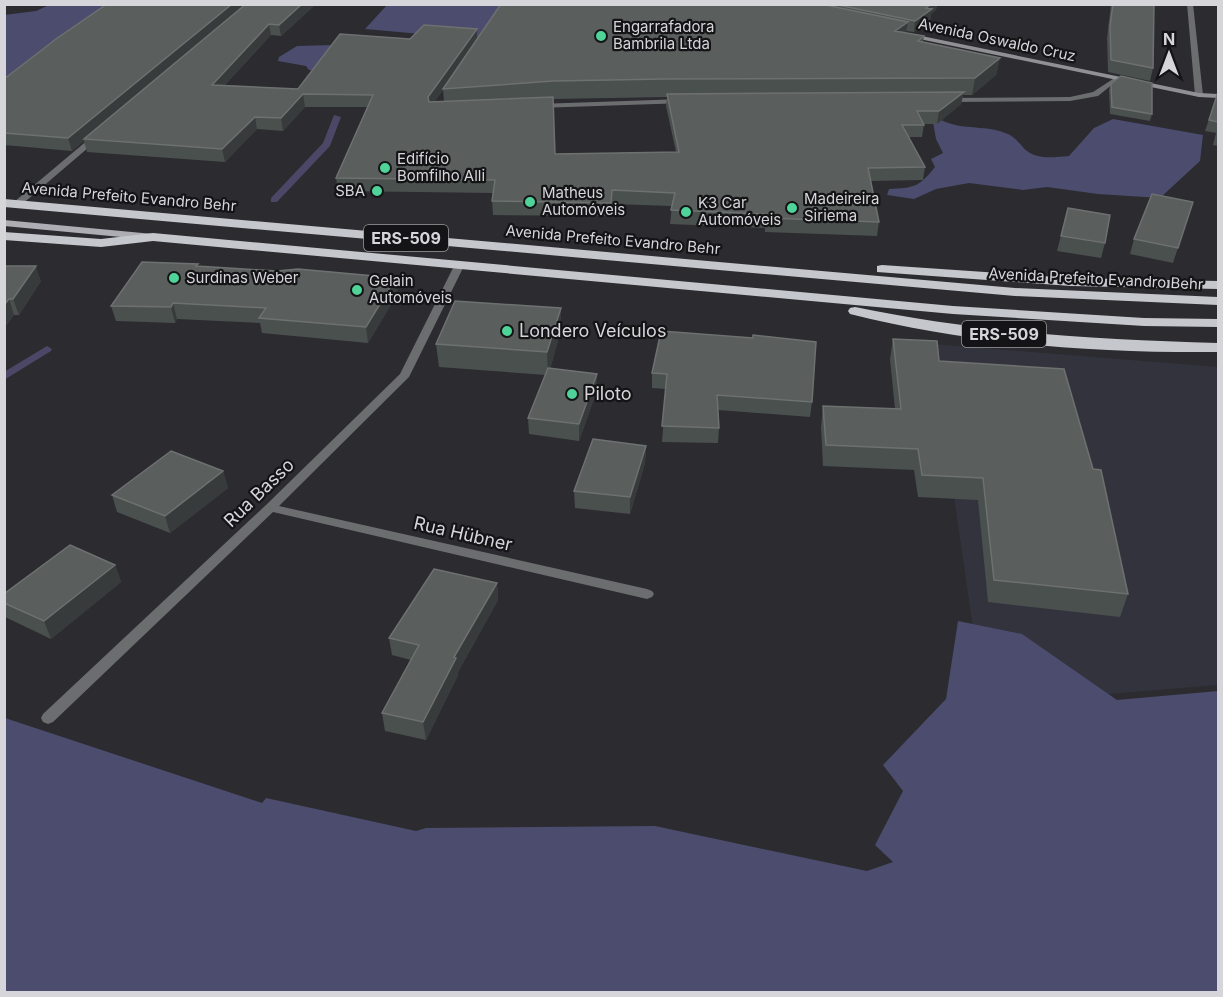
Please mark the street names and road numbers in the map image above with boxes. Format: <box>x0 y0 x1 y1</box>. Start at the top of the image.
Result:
street label: Avenida Oswaldo Cruz <box>917 14 1078 65</box>
street label: Avenida Prefeito Evandro Behr <box>21 178 237 215</box>
street label: Avenida Prefeito Evandro Behr <box>505 221 721 258</box>
road number: ERS-509 <box>364 225 448 251</box>
street label: Avenida Prefeito Evandro Behr <box>988 263 1204 294</box>
road number: ERS-509 <box>962 321 1046 347</box>
street label: Rua Basso <box>219 454 298 531</box>
street label: Rua Hübner <box>412 512 515 555</box>

